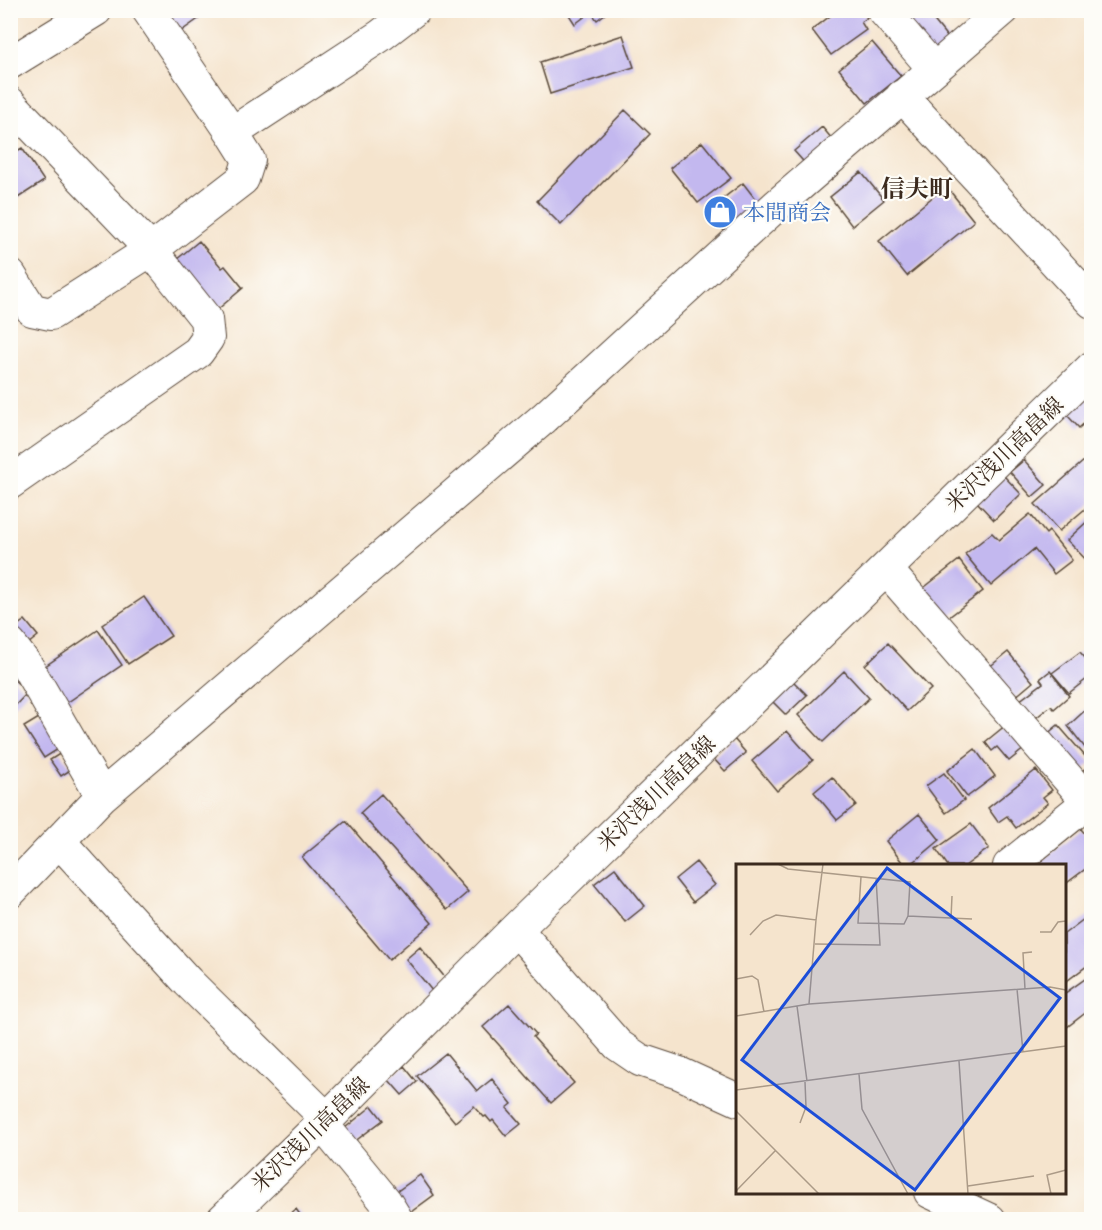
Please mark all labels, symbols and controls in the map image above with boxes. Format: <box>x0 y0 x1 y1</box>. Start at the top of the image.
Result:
district label: 信夫町 <box>881 175 953 206</box>
shop icon: 本間商会 <box>702 194 738 230</box>
place label: 本間商会 <box>743 200 831 228</box>
street label: 米沢浅川高畠線 <box>940 392 1071 519</box>
street label: 米沢浅川高畠線 <box>592 731 723 858</box>
inset map <box>736 864 1066 1194</box>
street label: 米沢浅川高畠線 <box>246 1072 377 1199</box>

